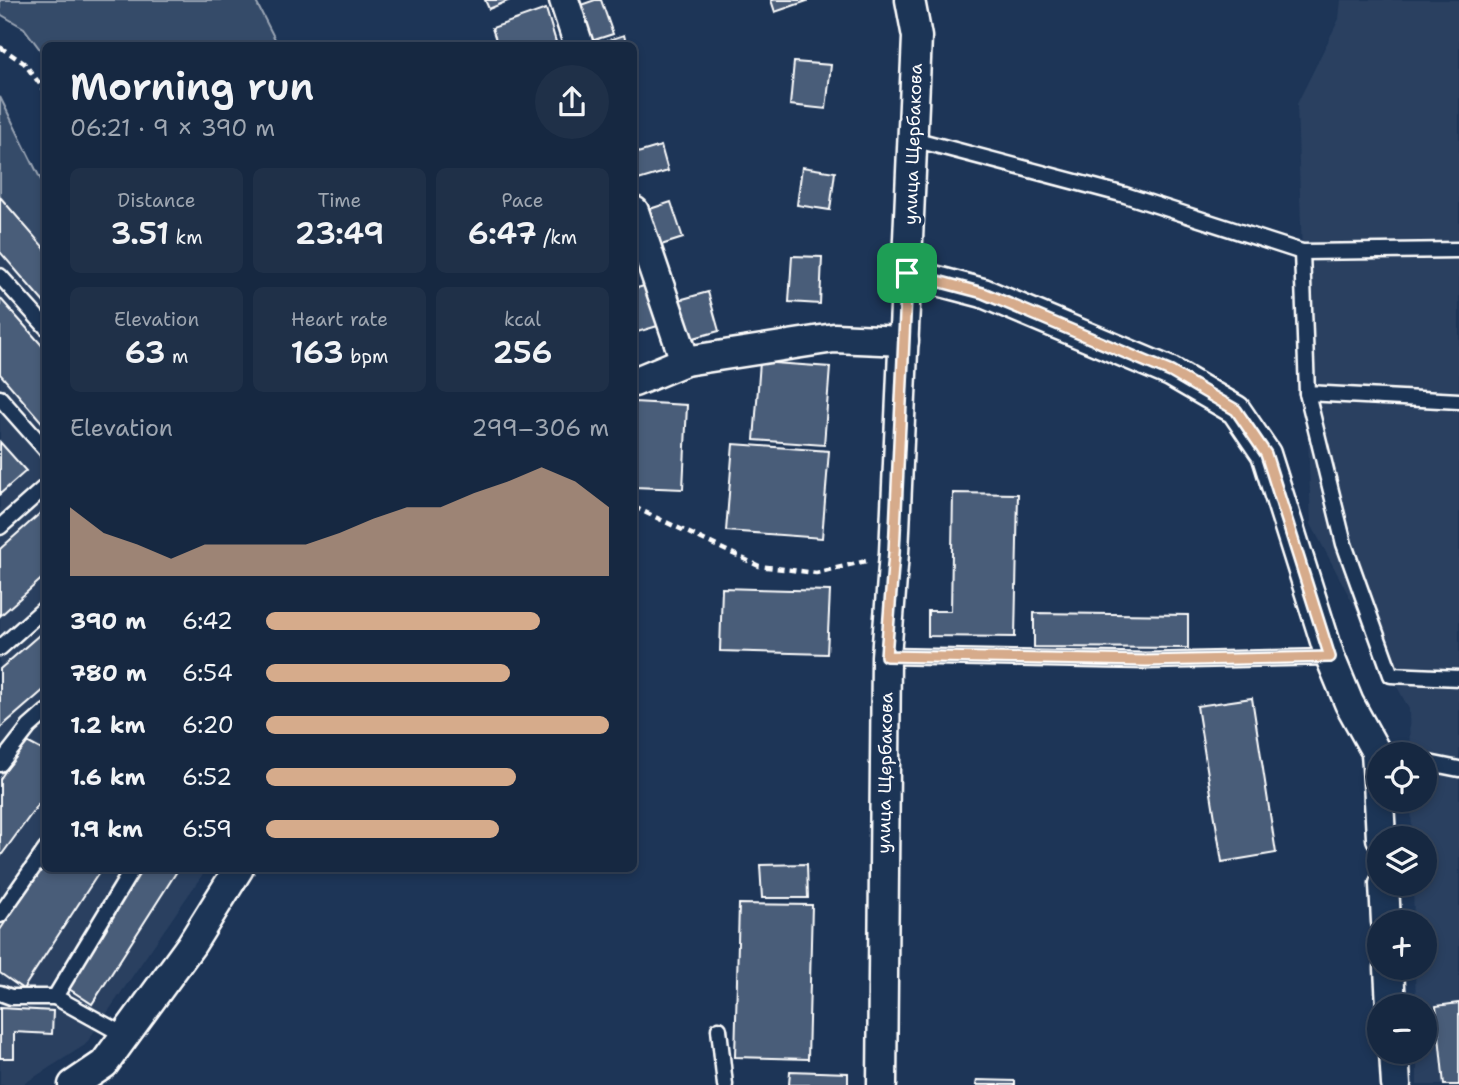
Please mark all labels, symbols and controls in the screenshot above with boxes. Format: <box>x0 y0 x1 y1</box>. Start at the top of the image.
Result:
text: Morning run <box>70 61 314 112</box>
street label: улица Щербакова <box>898 63 928 225</box>
button: share <box>535 65 609 139</box>
text: 06:21 · 9 × 390 m <box>70 113 275 143</box>
text: Distance <box>118 188 195 213</box>
text: Time <box>318 188 361 213</box>
text: Pace <box>502 188 543 213</box>
text: 3.51 <box>110 213 169 254</box>
text: 23:49 <box>295 213 384 254</box>
text: 6:47 <box>468 213 537 254</box>
text: km <box>169 225 203 250</box>
text: /km <box>537 225 577 250</box>
pin <box>877 243 937 303</box>
icon: arrive <box>888 254 926 292</box>
text: Elevation <box>114 307 199 332</box>
text: Heart rate <box>291 307 388 332</box>
text: kcal <box>504 307 541 332</box>
text: 63 <box>125 332 165 373</box>
text: 163 <box>291 332 344 373</box>
text: 256 <box>492 332 553 373</box>
text: m <box>165 344 188 369</box>
text: bpm <box>344 344 388 369</box>
text: Elevation <box>70 413 173 443</box>
text: 299–306 m <box>472 413 609 443</box>
text: 390 m <box>70 606 146 636</box>
text: 6:42 <box>182 606 233 636</box>
text: 780 m <box>70 658 147 688</box>
text: 6:54 <box>182 658 233 688</box>
street label: улица Щербакова <box>872 692 898 854</box>
text: 1.2 km <box>70 710 146 740</box>
text: 6:20 <box>182 710 234 740</box>
map controls <box>1367 742 1437 1064</box>
button: locate <box>1367 742 1437 812</box>
text: 1.6 km <box>70 762 145 792</box>
text: 6:52 <box>182 762 232 792</box>
text: 1.9 km <box>70 814 143 844</box>
text: 6:59 <box>182 814 232 844</box>
button: layers <box>1367 826 1437 896</box>
button: + <box>1367 910 1437 980</box>
button: − <box>1367 994 1437 1064</box>

